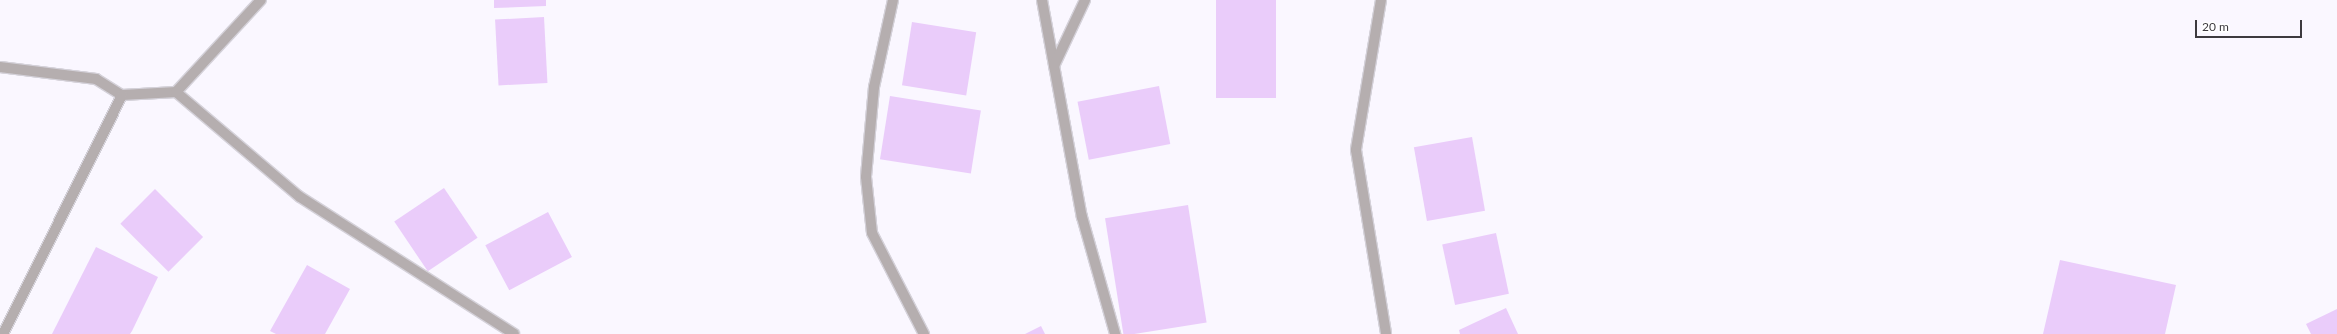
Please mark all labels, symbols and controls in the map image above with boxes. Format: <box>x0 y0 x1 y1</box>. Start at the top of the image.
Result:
scale bar <box>2197 12 2304 38</box>
text: 20 m <box>2202 19 2229 34</box>

